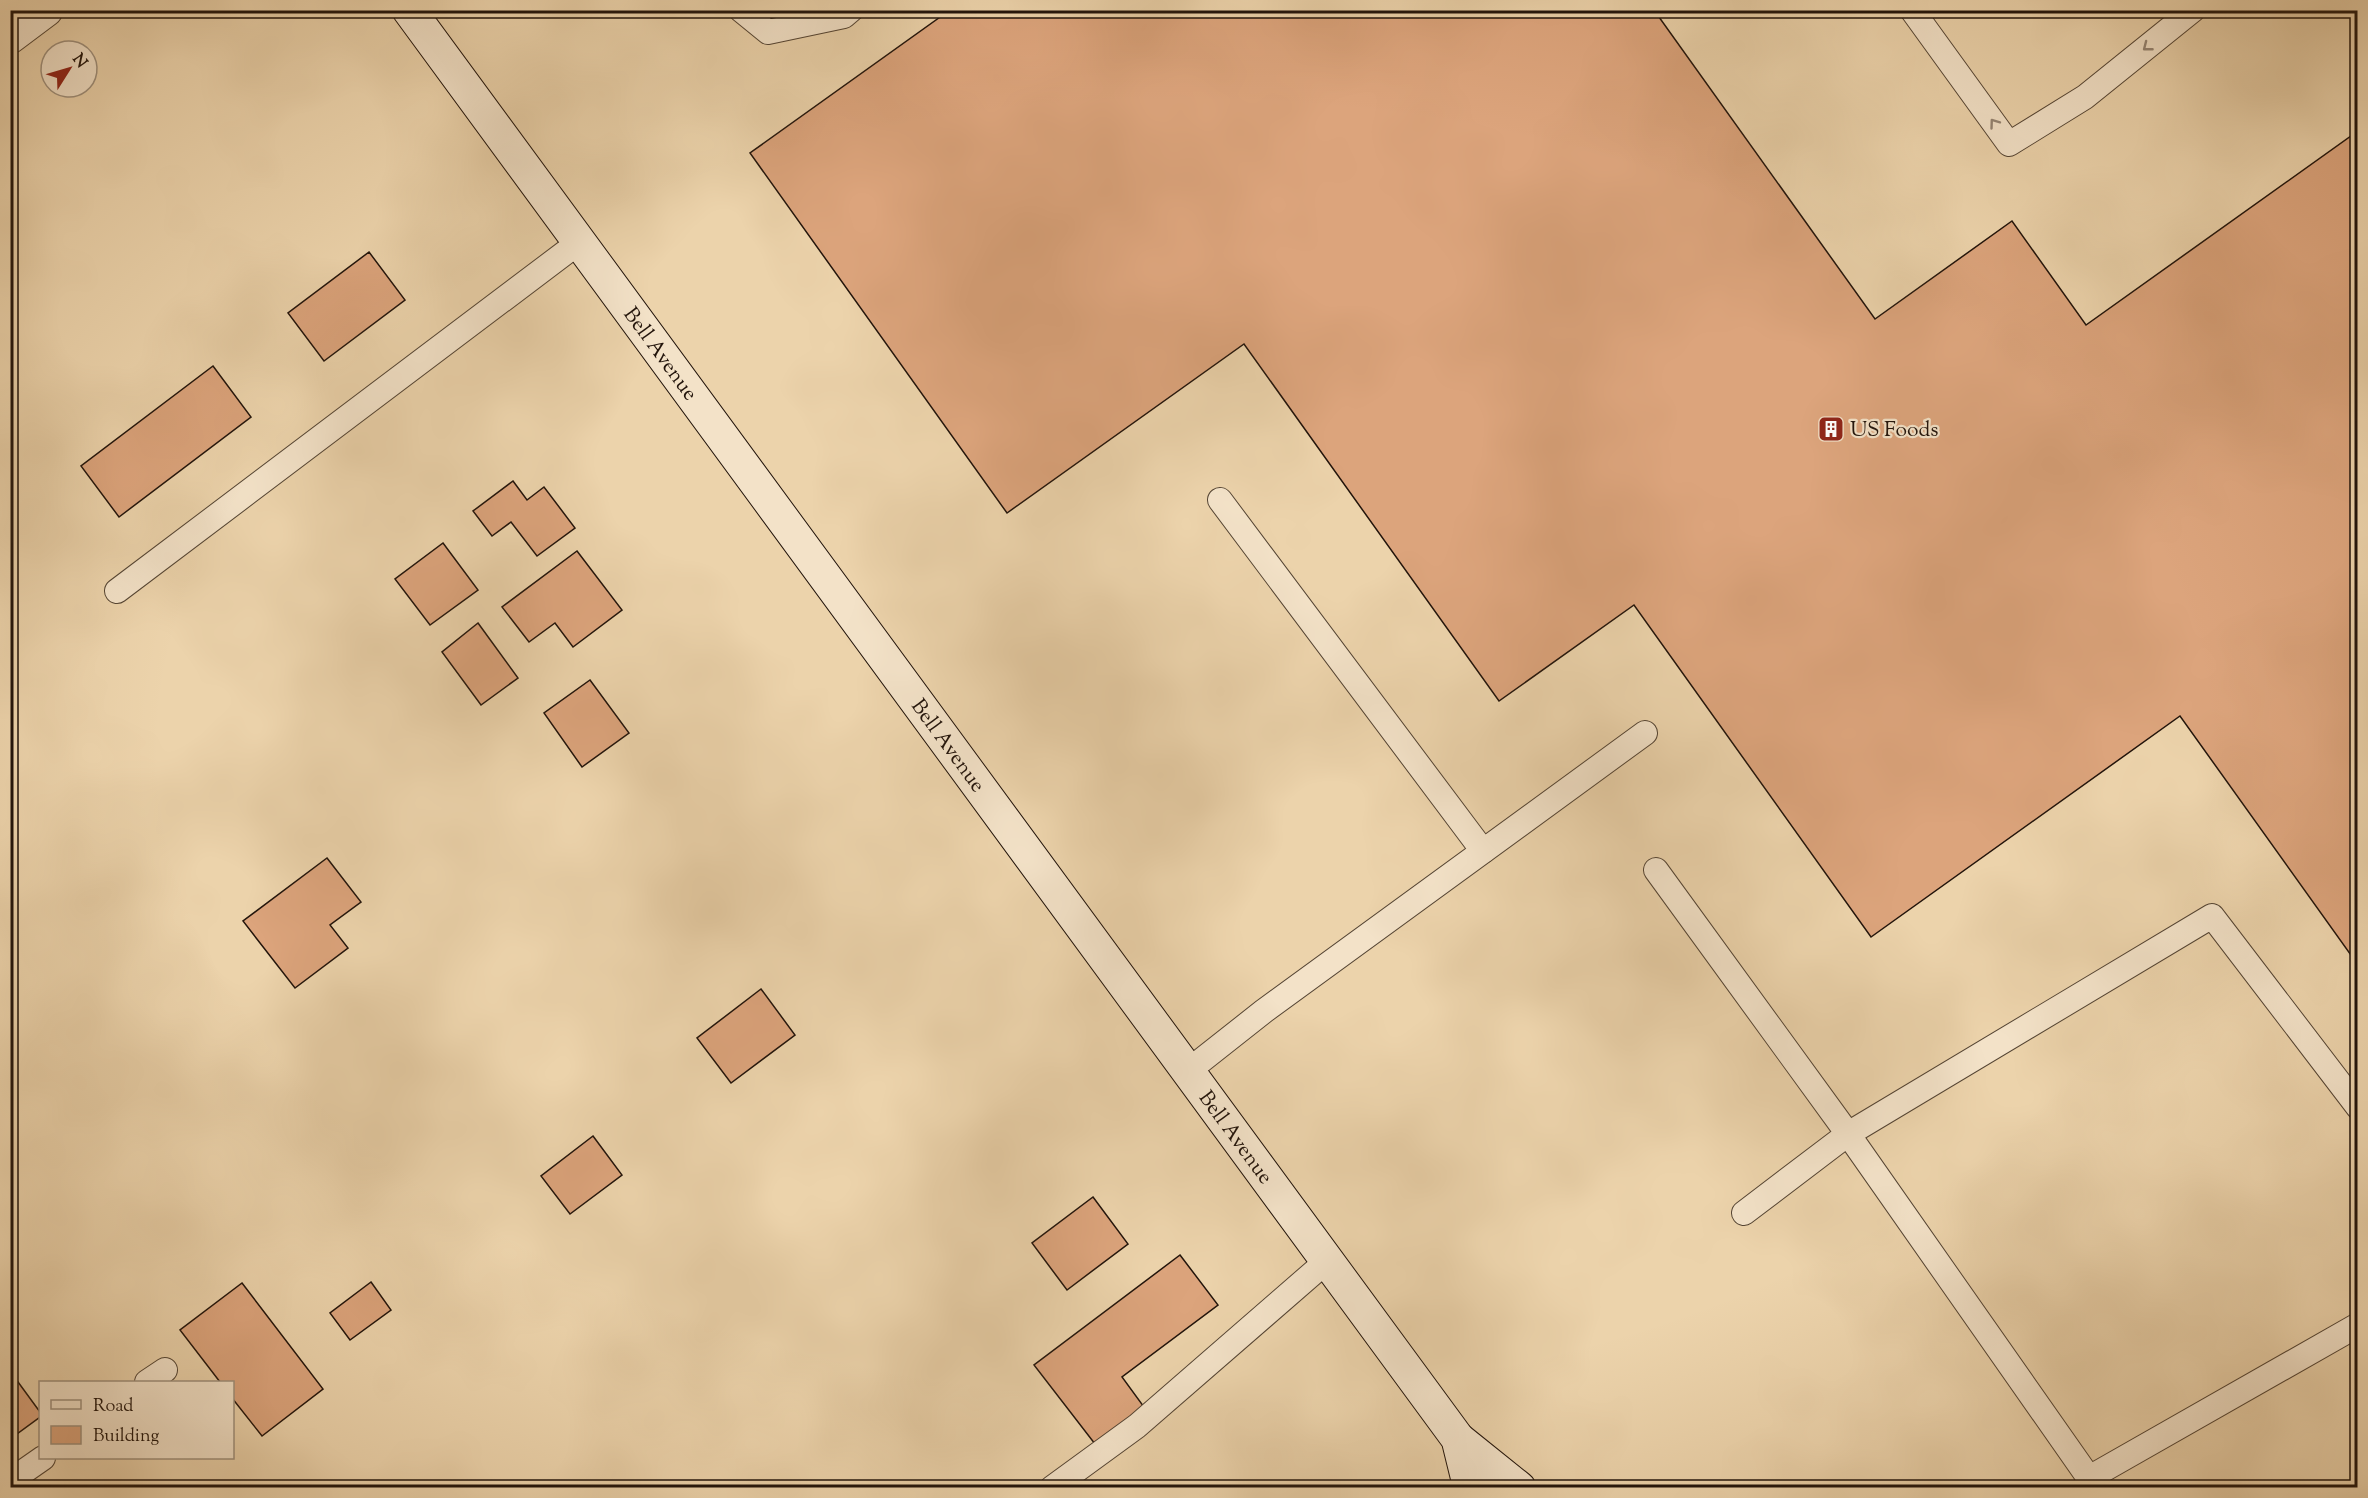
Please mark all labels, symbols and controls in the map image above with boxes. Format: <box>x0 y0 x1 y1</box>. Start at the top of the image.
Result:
north arrow <box>39 39 99 99</box>
one-way arrow <box>2143 39 2154 50</box>
text: N <box>66 49 92 74</box>
one-way arrow <box>1990 119 2001 130</box>
street label: Bell Avenue <box>615 302 704 408</box>
building icon: US Foods <box>1816 414 1846 444</box>
place label: US Foods <box>1850 416 1939 446</box>
street label: Bell Avenue <box>903 693 992 799</box>
street label: Bell Avenue <box>1190 1085 1279 1191</box>
legend <box>39 1381 234 1459</box>
text: Road <box>93 1394 133 1420</box>
text: Building <box>93 1424 159 1450</box>

